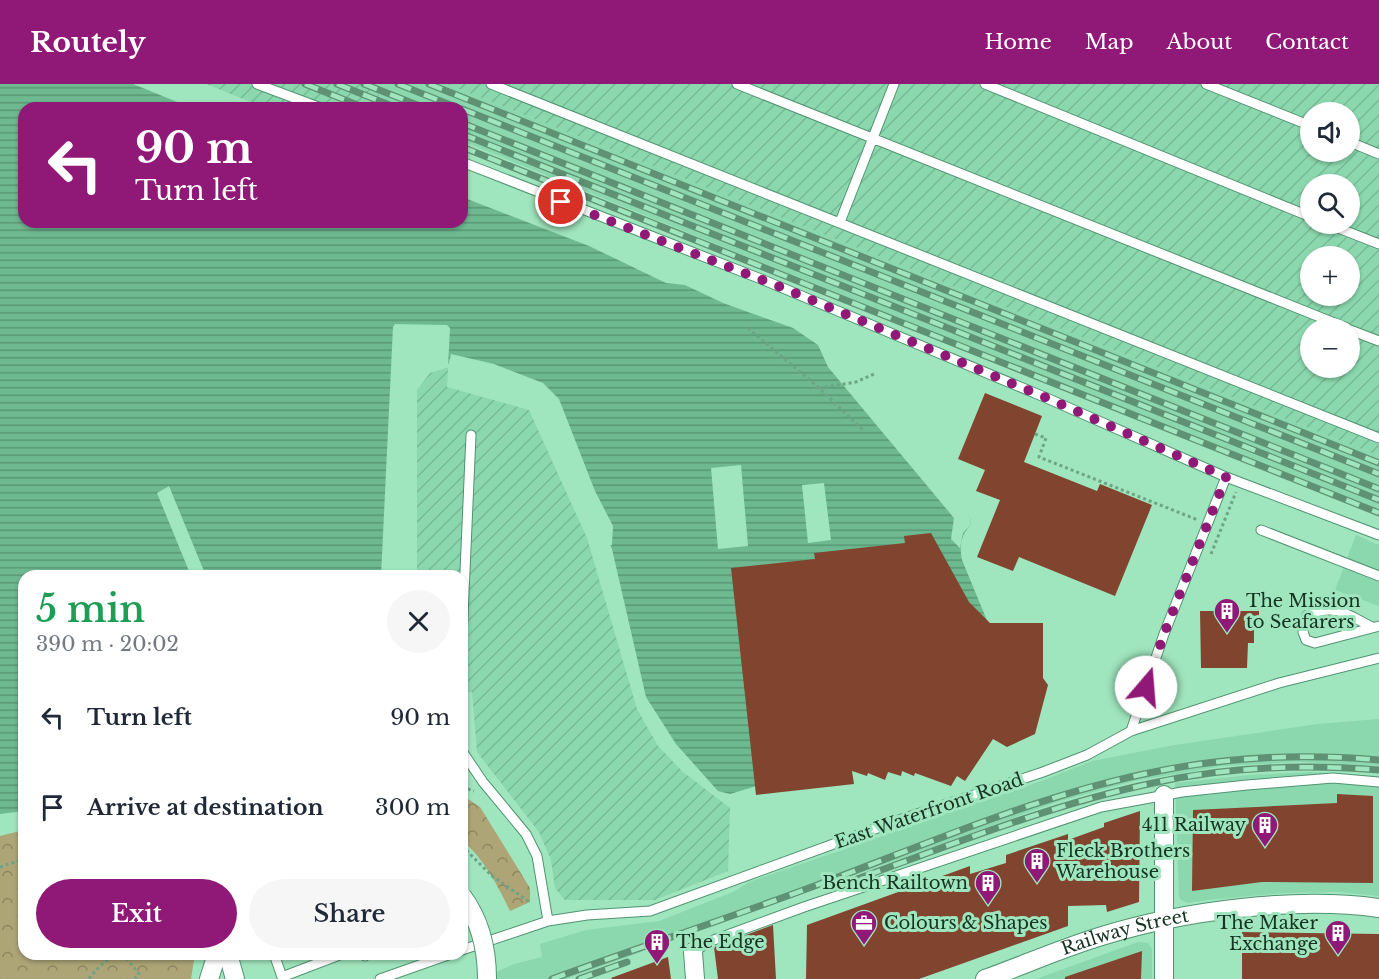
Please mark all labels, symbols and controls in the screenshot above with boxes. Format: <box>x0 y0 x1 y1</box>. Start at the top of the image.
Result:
text: Routely <box>30 25 146 60</box>
text: Home <box>985 29 1052 55</box>
text: Map <box>1085 29 1133 55</box>
text: About <box>1166 29 1232 55</box>
text: Contact <box>1265 29 1349 55</box>
map controls <box>1300 102 1360 378</box>
button: sound <box>1300 102 1360 162</box>
text: 90 m <box>135 122 253 174</box>
icon: left <box>36 126 114 204</box>
text: Turn left <box>135 174 258 207</box>
button: search <box>1300 174 1360 234</box>
pin <box>535 176 586 227</box>
icon: arrive <box>544 185 577 218</box>
button: + <box>1300 246 1360 306</box>
button: − <box>1300 318 1360 378</box>
text: 5 min <box>36 587 145 632</box>
button: close <box>387 590 450 653</box>
place label: The Mission to Seafarers <box>1246 590 1361 633</box>
building icon: The Mission to Seafarers <box>1212 596 1242 634</box>
text: 390 m · 20:02 <box>36 632 179 656</box>
position arrow <box>1114 655 1178 719</box>
icon: left <box>36 701 69 734</box>
text: Turn left <box>87 704 192 731</box>
text: 90 m <box>390 704 450 731</box>
street label: East Waterfront Road <box>832 768 1026 854</box>
icon: arrive <box>36 791 69 824</box>
text: Arrive at destination <box>87 794 324 821</box>
text: 300 m <box>375 794 450 821</box>
building icon: 411 Railway <box>1250 810 1280 848</box>
place label: 411 Railway <box>1142 814 1246 836</box>
place label: Fleck Brothers Warehouse <box>1055 840 1190 883</box>
building icon: Fleck Brothers Warehouse <box>1022 846 1052 884</box>
building icon: Bench Railtown <box>973 868 1003 906</box>
place label: Bench Railtown <box>822 872 968 894</box>
button: Exit <box>36 879 237 948</box>
button: Share <box>249 879 450 948</box>
street label: Railway Street <box>1058 905 1190 960</box>
office icon: Colours & Shapes <box>849 908 879 946</box>
place label: Colours & Shapes <box>884 912 1047 934</box>
place label: The Maker Exchange <box>1217 912 1318 955</box>
building icon: The Maker Exchange <box>1323 918 1353 956</box>
building icon: The Edge <box>642 927 672 965</box>
place label: The Edge <box>676 931 765 953</box>

